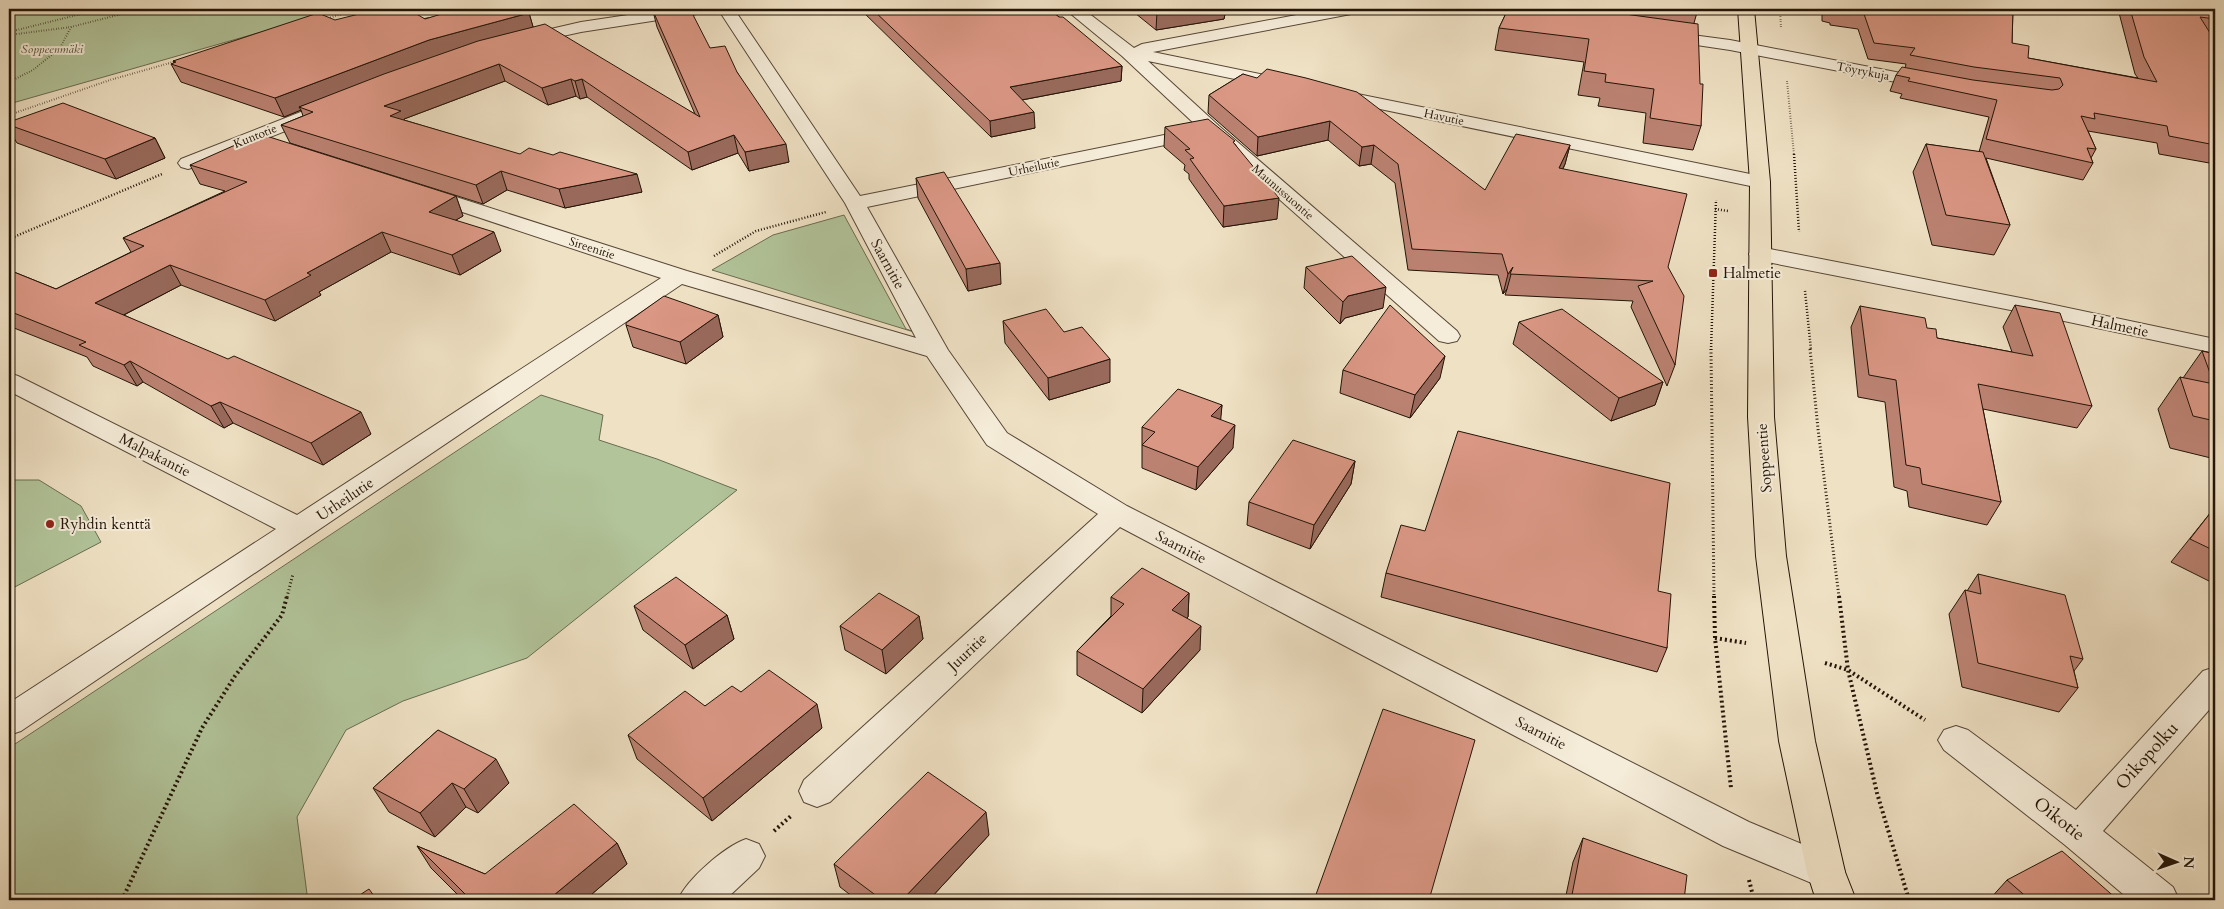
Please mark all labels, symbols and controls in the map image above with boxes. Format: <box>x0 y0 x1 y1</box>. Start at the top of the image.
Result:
park label: Soppeenmäki <box>21 41 84 57</box>
street label: Töyrykuja <box>1835 58 1892 84</box>
street label: Havutie <box>1423 105 1465 129</box>
street label: Kuntotie <box>231 120 279 152</box>
street label: Urheilutie <box>1007 154 1061 180</box>
street label: Maunussuontie <box>1249 161 1317 223</box>
street label: Sireenitie <box>567 233 617 263</box>
street label: Saarnitie <box>866 235 910 293</box>
place label: Halmetie <box>1723 263 1781 283</box>
marker: Halmetie <box>1707 267 1719 279</box>
street label: Halmetie <box>2090 310 2151 342</box>
street label: Soppeentie <box>1752 422 1776 493</box>
street label: Malpakantie <box>116 428 194 482</box>
street label: Urheilutie <box>313 472 378 525</box>
place label: Ryhdin kenttä <box>60 514 151 534</box>
marker: Ryhdin kenttä <box>44 518 56 530</box>
street label: Saarnitie <box>1152 526 1210 568</box>
street label: Juuritie <box>942 629 991 677</box>
street label: Saarnitie <box>1512 712 1570 754</box>
street label: Oikopolku <box>2110 717 2184 795</box>
street label: Oikotie <box>2028 791 2090 847</box>
north arrow <box>2152 836 2202 886</box>
text: N <box>2179 856 2198 869</box>

